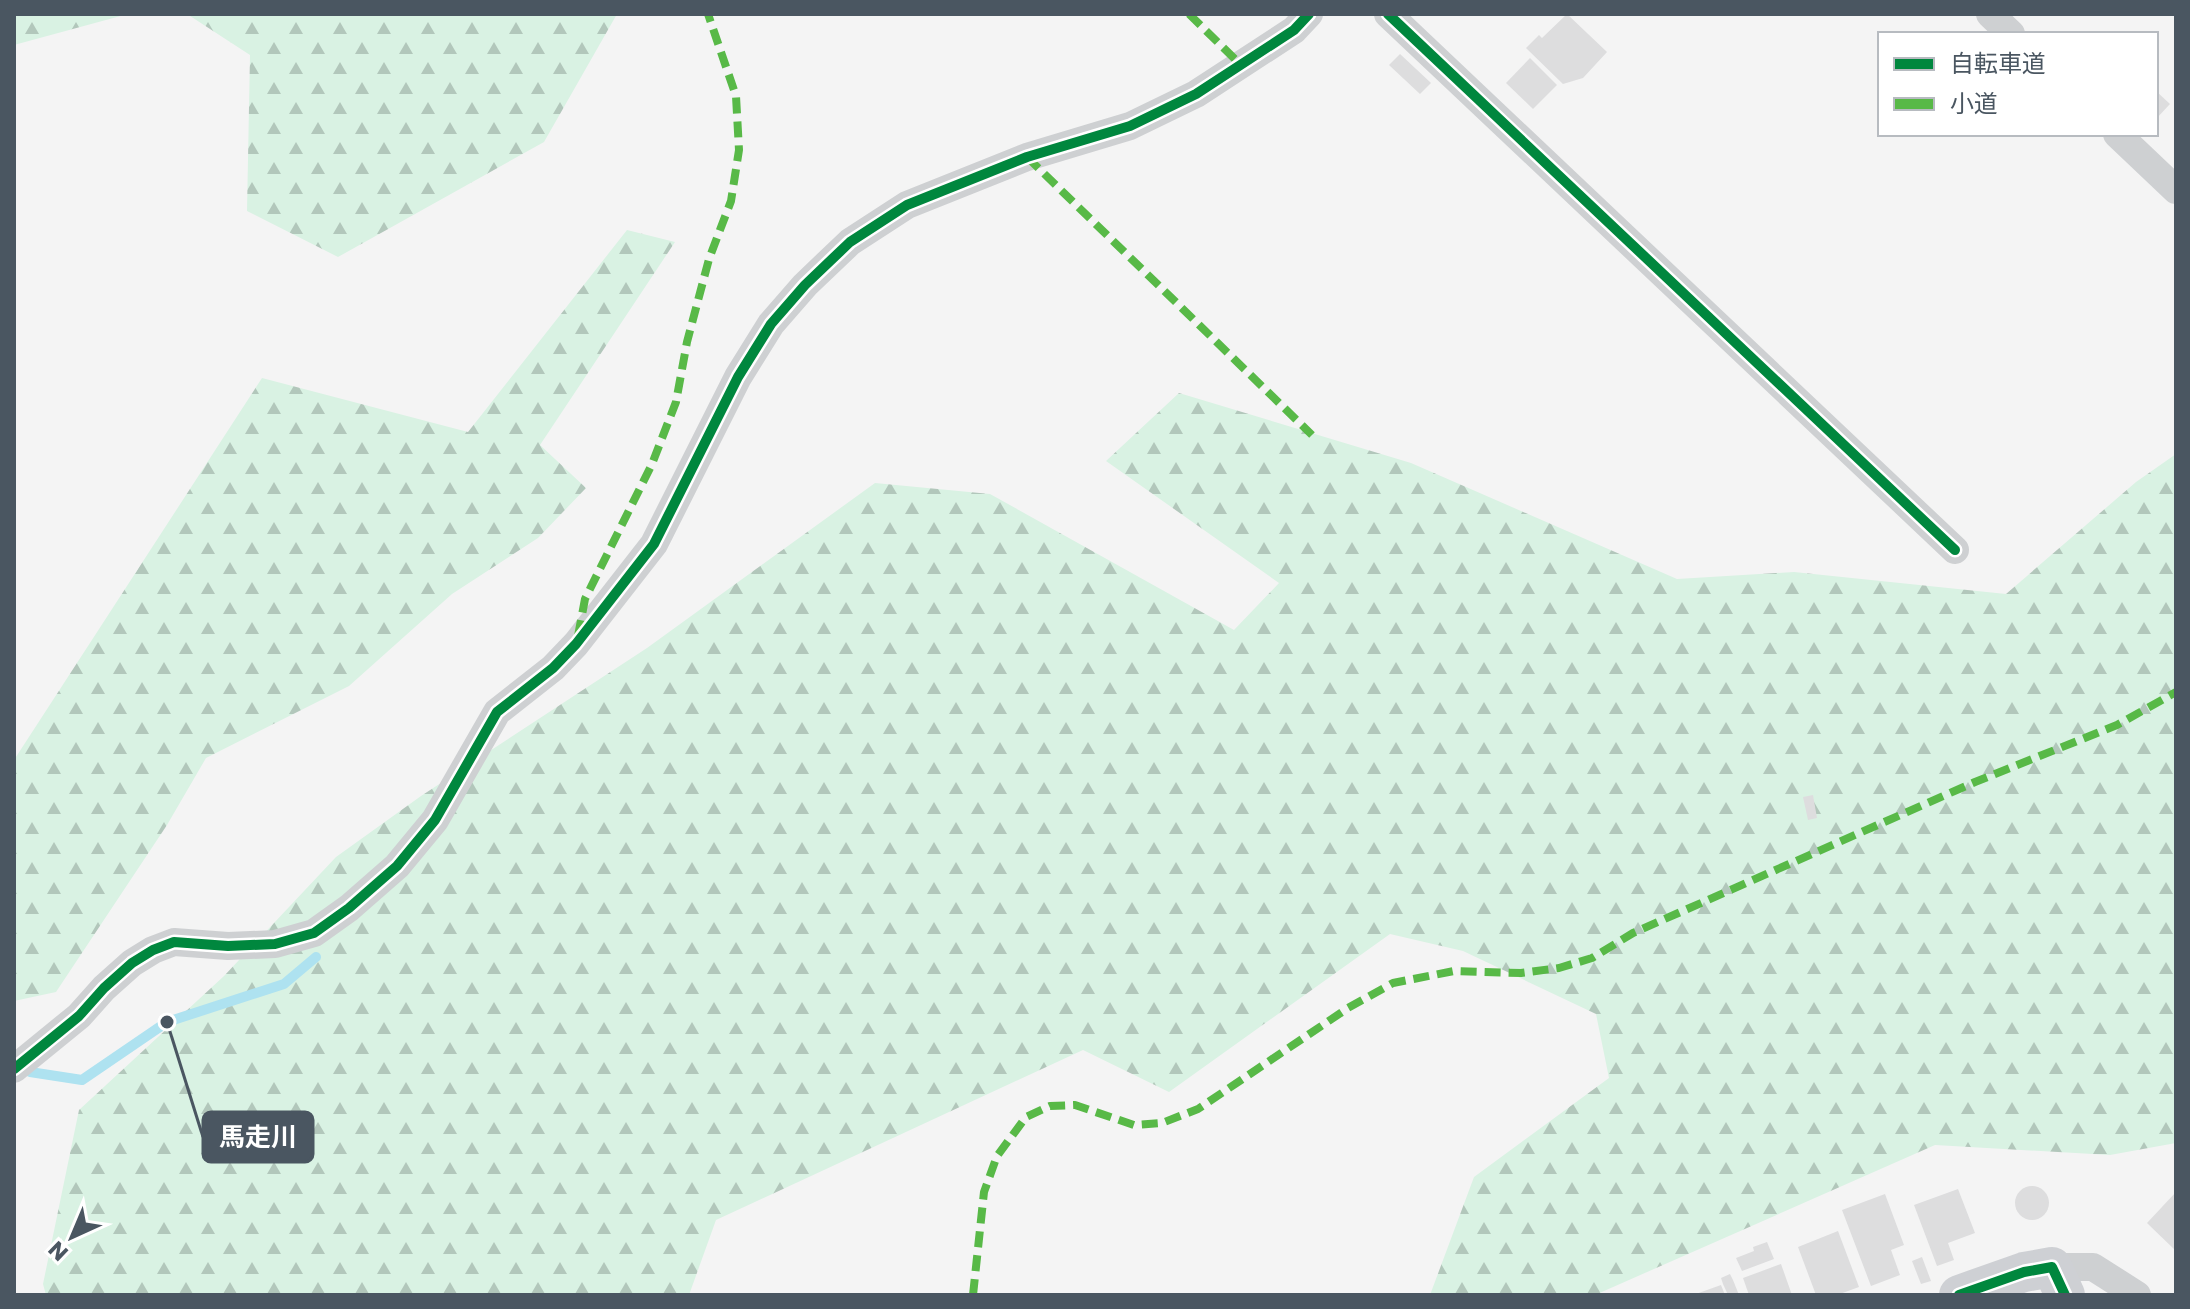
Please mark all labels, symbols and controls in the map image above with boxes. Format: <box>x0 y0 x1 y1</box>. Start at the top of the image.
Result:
legend <box>1878 32 2158 136</box>
text: 自転車道 <box>1950 47 2046 80</box>
text: 小道 <box>1950 87 1998 120</box>
callout: 馬走川 <box>203 1112 313 1162</box>
text: 馬走川 <box>219 1119 297 1155</box>
north arrow <box>32 1197 112 1277</box>
text: N <box>42 1234 75 1268</box>

